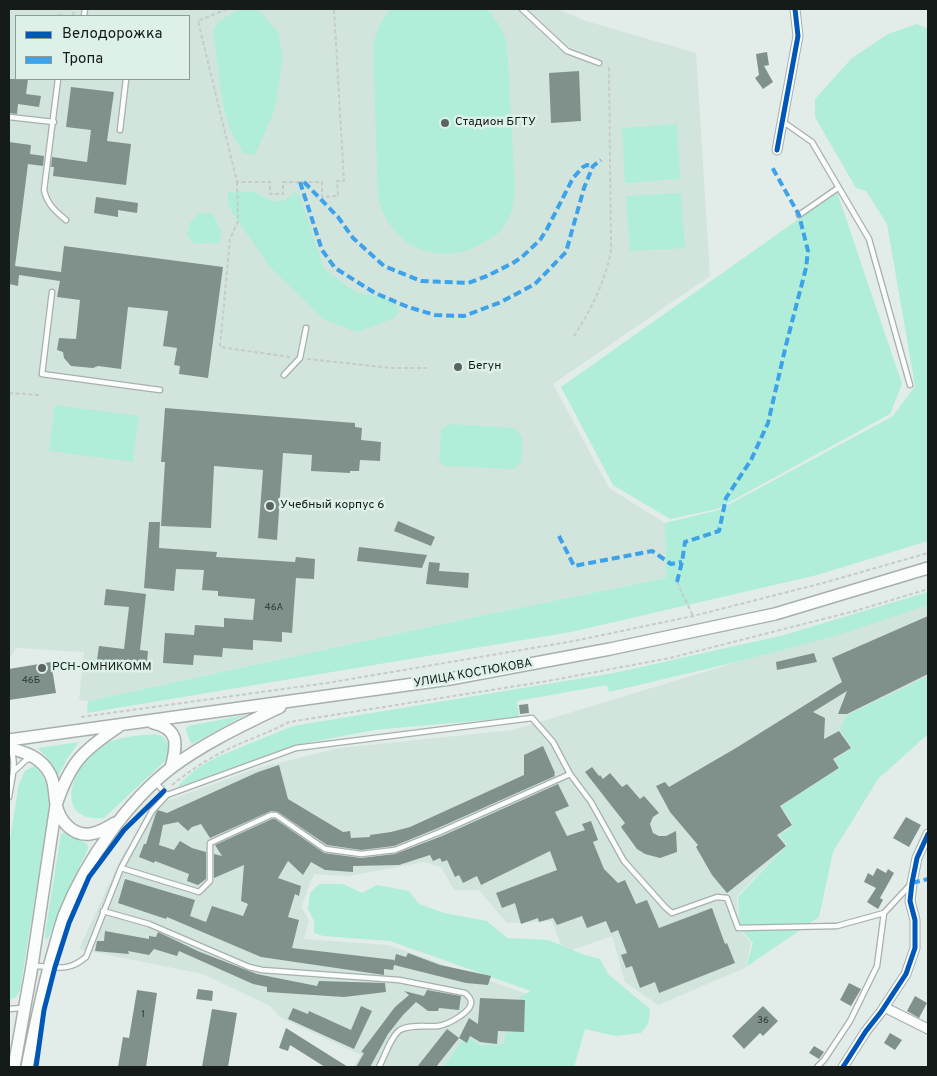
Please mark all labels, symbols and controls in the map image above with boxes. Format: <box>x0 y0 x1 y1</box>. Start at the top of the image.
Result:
legend <box>15 15 190 80</box>
text: Велодорожка <box>62 25 162 44</box>
text: Тропа <box>62 50 103 69</box>
place label: Стадион БГТУ <box>455 116 536 130</box>
marker: Стадион БГТУ <box>439 117 451 129</box>
place label: Бегун <box>468 360 501 374</box>
marker: Бегун <box>452 361 464 373</box>
place label: Учебный корпус 6 <box>280 499 384 513</box>
marker: Учебный корпус 6 <box>264 500 276 512</box>
house number: 46А <box>265 602 283 614</box>
street label: УЛИЦА КОСТЮКОВА <box>413 657 533 691</box>
place label: РСН-ОМНИКОММ <box>52 661 152 675</box>
marker: РСН-ОМНИКОММ <box>36 662 48 674</box>
house number: 46Б <box>22 675 40 687</box>
house number: 1 <box>141 1009 145 1021</box>
house number: 36 <box>757 1015 769 1027</box>

